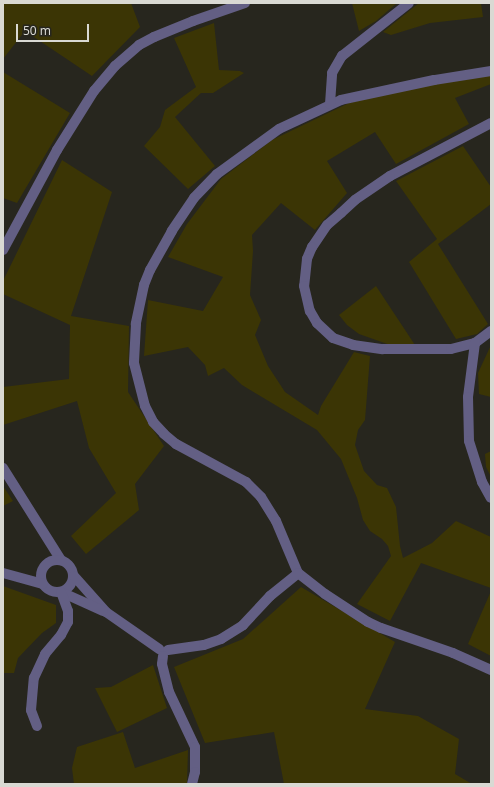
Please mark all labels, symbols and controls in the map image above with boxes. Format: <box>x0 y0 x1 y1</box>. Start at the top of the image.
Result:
scale bar <box>18 16 91 42</box>
text: 50 m <box>23 22 51 39</box>

